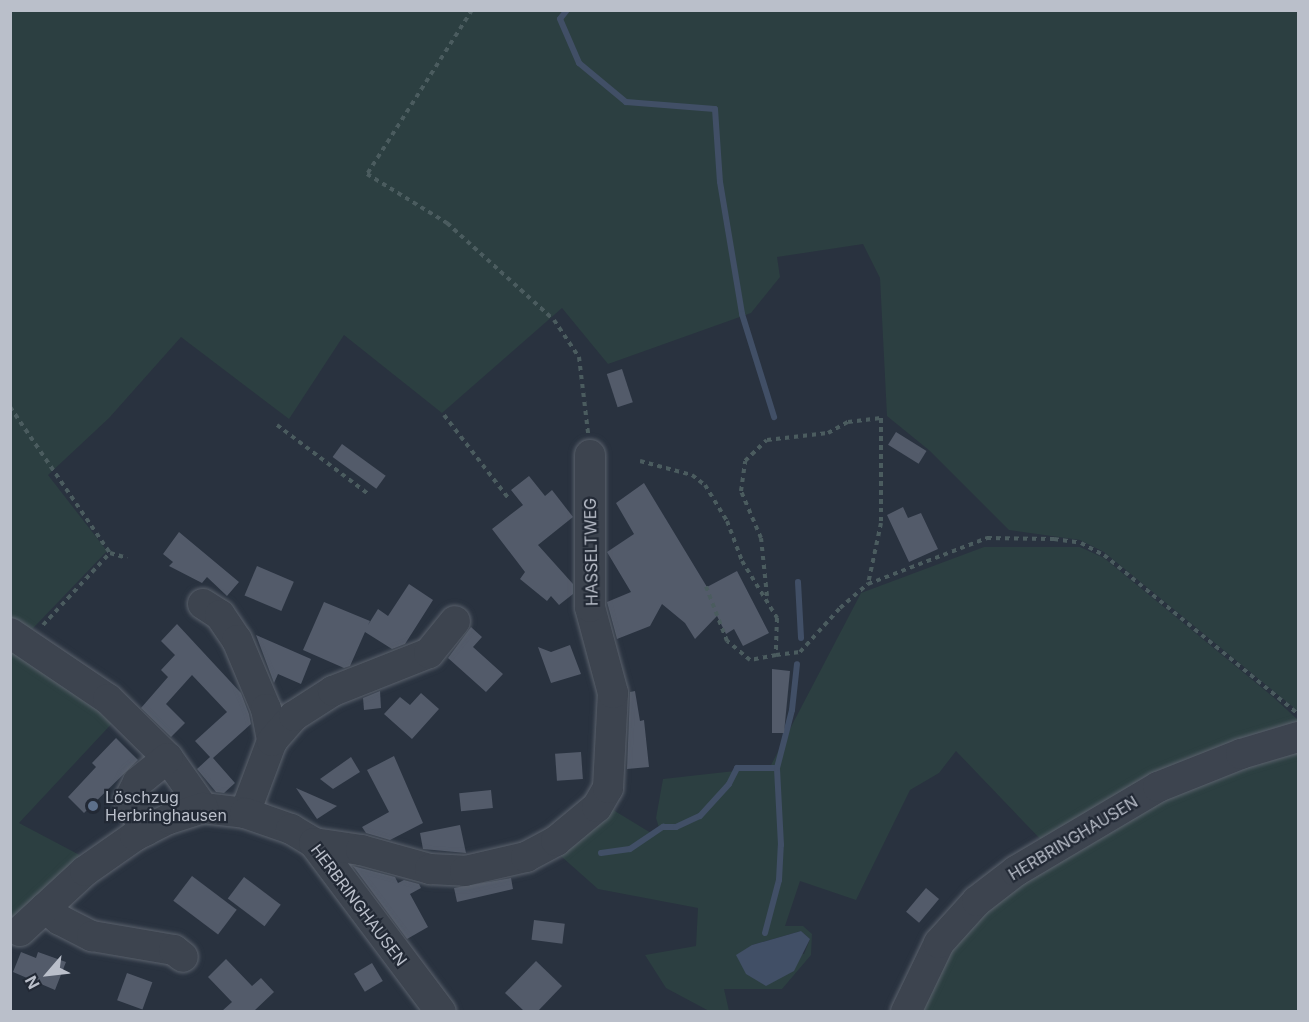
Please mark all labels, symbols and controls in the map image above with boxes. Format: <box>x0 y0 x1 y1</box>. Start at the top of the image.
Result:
street label: HASSELTWEG <box>580 498 602 606</box>
place label: Löschzug Herbringhausen <box>105 787 227 825</box>
street label: HERBRINGHAUSEN <box>1005 792 1141 884</box>
marker: Löschzug Herbringhausen <box>86 799 100 813</box>
street label: HERBRINGHAUSEN <box>307 840 411 970</box>
north arrow <box>18 944 78 1004</box>
text: N <box>20 972 44 993</box>

